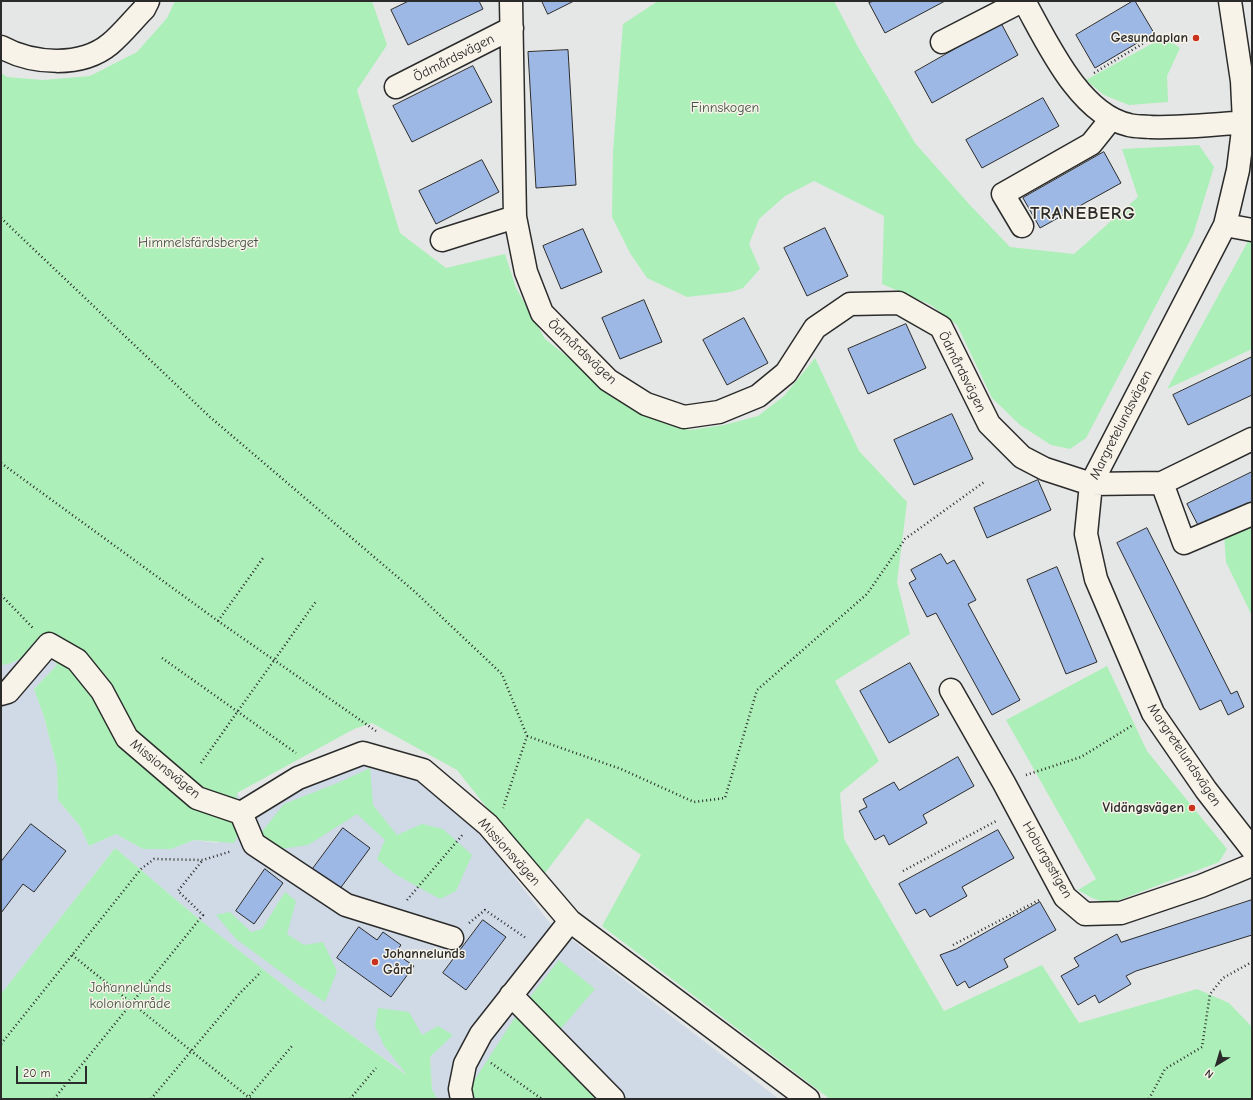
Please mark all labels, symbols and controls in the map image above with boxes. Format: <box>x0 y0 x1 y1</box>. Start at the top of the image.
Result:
street label: Ödmårdsvägen <box>411 30 497 86</box>
place label: Gesundaplan <box>1111 30 1188 46</box>
marker: Gesundaplan <box>1191 33 1201 43</box>
park label: Finnskogen <box>691 100 759 116</box>
district label: TRANEBERG <box>1030 203 1136 225</box>
park label: Himmelsfärdsberget <box>138 235 258 251</box>
street label: Ödmårdsvägen <box>544 316 620 388</box>
street label: Ödmårdsvägen <box>934 329 990 415</box>
street label: Margretelundsvägen <box>1086 367 1156 483</box>
street label: Margretelundsvägen <box>1143 700 1225 810</box>
street label: Missionsvägen <box>126 736 204 802</box>
place label: Vidängsvägen <box>1102 800 1184 816</box>
marker: Vidängsvägen <box>1187 803 1197 813</box>
street label: Missionsvägen <box>474 815 544 889</box>
street label: Hoburgsstigen <box>1018 819 1076 901</box>
place label: Johannelunds Gård <box>383 946 465 978</box>
marker: Johannelunds Gård <box>370 957 380 967</box>
park label: Johannelunds koloniområde <box>89 980 171 1012</box>
north arrow <box>1197 1044 1237 1084</box>
scale bar <box>18 1058 89 1084</box>
text: 20 m <box>23 1066 51 1080</box>
text: N <box>1202 1067 1216 1081</box>

